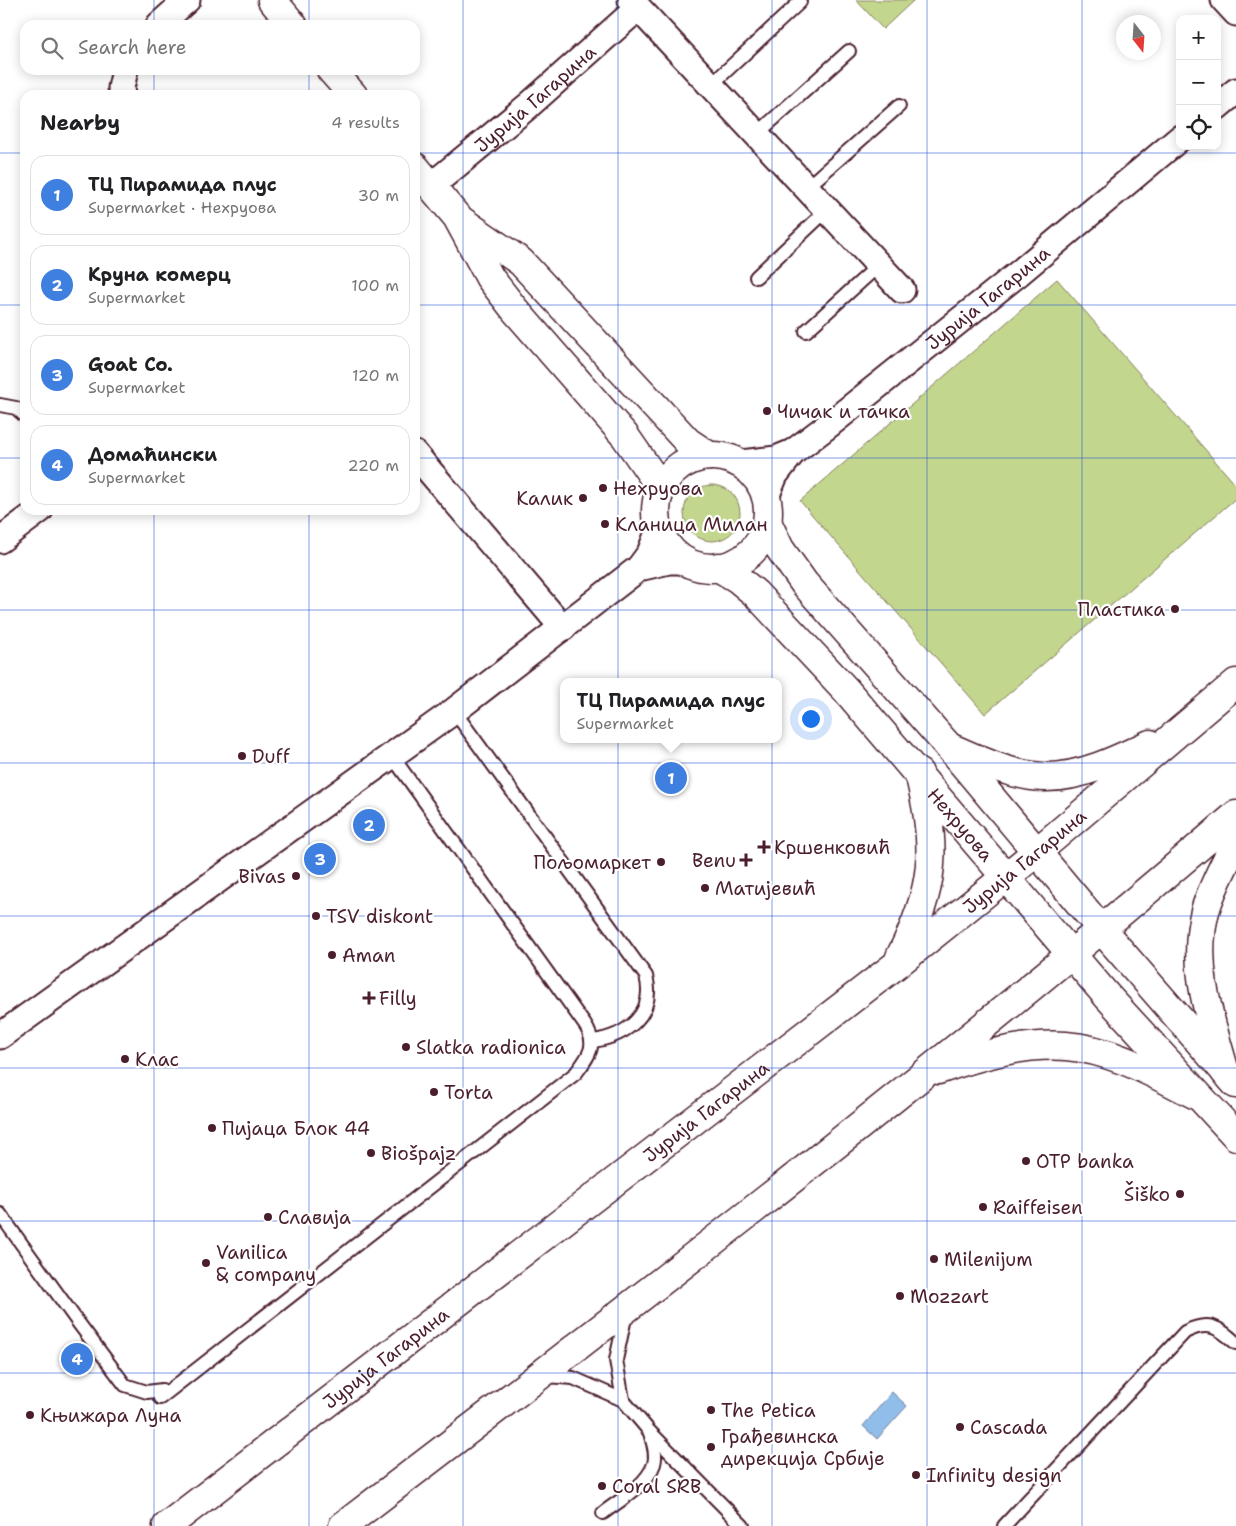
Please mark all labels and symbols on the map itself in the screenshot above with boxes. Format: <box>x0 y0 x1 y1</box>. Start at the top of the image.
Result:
north arrow <box>1116 15 1161 60</box>
street label: Јурија Гагарина <box>469 39 601 158</box>
street label: Јурија Гагарина <box>921 240 1055 356</box>
place label: Чичак и тачка <box>777 399 910 424</box>
marker: Чичак и тачка <box>761 405 773 417</box>
place label: Нехруова <box>613 476 703 501</box>
marker: Нехруова <box>597 482 609 494</box>
place label: Калик <box>516 486 573 511</box>
marker: Калик <box>577 492 589 504</box>
place label: Кланица Милан <box>615 512 768 537</box>
marker: Кланица Милан <box>599 518 611 530</box>
place label: Пластика <box>1078 597 1165 622</box>
marker: Пластика <box>1169 603 1181 615</box>
your location <box>798 706 824 732</box>
place label: Duff <box>252 744 291 769</box>
marker: Duff <box>236 750 248 762</box>
pin: 1 <box>655 759 687 797</box>
street label: Нехруова <box>922 783 999 867</box>
street label: Јурија Гагарина <box>958 803 1092 919</box>
pin: 2 <box>353 806 385 844</box>
place label: Кршенковић <box>774 835 891 860</box>
pin: 3 <box>304 840 336 878</box>
marker: Кршенковић <box>758 841 770 853</box>
place label: Benu <box>692 848 736 873</box>
place label: Пољомаркет <box>534 850 651 875</box>
marker: Benu <box>740 854 752 866</box>
marker: Пољомаркет <box>655 856 667 868</box>
place label: Bivas <box>238 864 286 889</box>
marker: Bivas <box>290 870 302 882</box>
place label: Матијевић <box>715 876 816 901</box>
marker: Матијевић <box>699 882 711 894</box>
place label: TSV diskont <box>326 904 433 929</box>
marker: TSV diskont <box>310 910 322 922</box>
place label: Aman <box>342 943 395 968</box>
marker: Aman <box>326 949 338 961</box>
place label: Filly <box>379 986 417 1011</box>
marker: Filly <box>363 992 375 1004</box>
place label: Slatka radionica <box>416 1035 566 1060</box>
marker: Slatka radionica <box>400 1041 412 1053</box>
place label: Клас <box>135 1047 179 1072</box>
marker: Клас <box>119 1053 131 1065</box>
street label: Јурија Гагарина <box>638 1055 774 1168</box>
place label: Torta <box>444 1080 493 1105</box>
marker: Torta <box>428 1086 440 1098</box>
place label: Пијаца Блок 44 <box>222 1116 370 1141</box>
marker: Пијаца Блок 44 <box>206 1122 218 1134</box>
place label: Biošpajz <box>381 1141 456 1166</box>
marker: Biošpajz <box>365 1147 377 1159</box>
place label: OTP banka <box>1036 1149 1134 1174</box>
marker: OTP banka <box>1020 1155 1032 1167</box>
place label: Šiško <box>1124 1181 1170 1207</box>
marker: Šiško <box>1174 1188 1186 1200</box>
place label: Raiffeisen <box>993 1195 1083 1220</box>
marker: Raiffeisen <box>977 1201 989 1213</box>
place label: Славија <box>278 1205 351 1230</box>
marker: Славија <box>262 1211 274 1223</box>
place label: Vanilica & company <box>216 1240 316 1287</box>
place label: Milenijum <box>944 1247 1033 1272</box>
marker: Milenijum <box>928 1253 940 1265</box>
marker: Vanilica & company <box>200 1257 212 1269</box>
place label: Mozzart <box>910 1284 989 1309</box>
marker: Mozzart <box>894 1290 906 1302</box>
street label: Јурија Гагарина <box>318 1302 454 1414</box>
pin: 4 <box>61 1340 93 1378</box>
place label: The Petica <box>721 1398 816 1423</box>
place label: Књижара Луна <box>40 1403 181 1428</box>
marker: The Petica <box>705 1404 717 1416</box>
marker: Књижара Луна <box>24 1409 36 1421</box>
place label: Cascada <box>970 1415 1047 1440</box>
marker: Cascada <box>954 1421 966 1433</box>
place label: Грађевинска дирекција Србије <box>721 1424 885 1471</box>
marker: Грађевинска дирекција Србије <box>705 1441 717 1453</box>
place label: Infinity design <box>926 1463 1062 1488</box>
marker: Infinity design <box>910 1469 922 1481</box>
place label: Coral SRB <box>612 1474 701 1499</box>
marker: Coral SRB <box>596 1480 608 1492</box>

